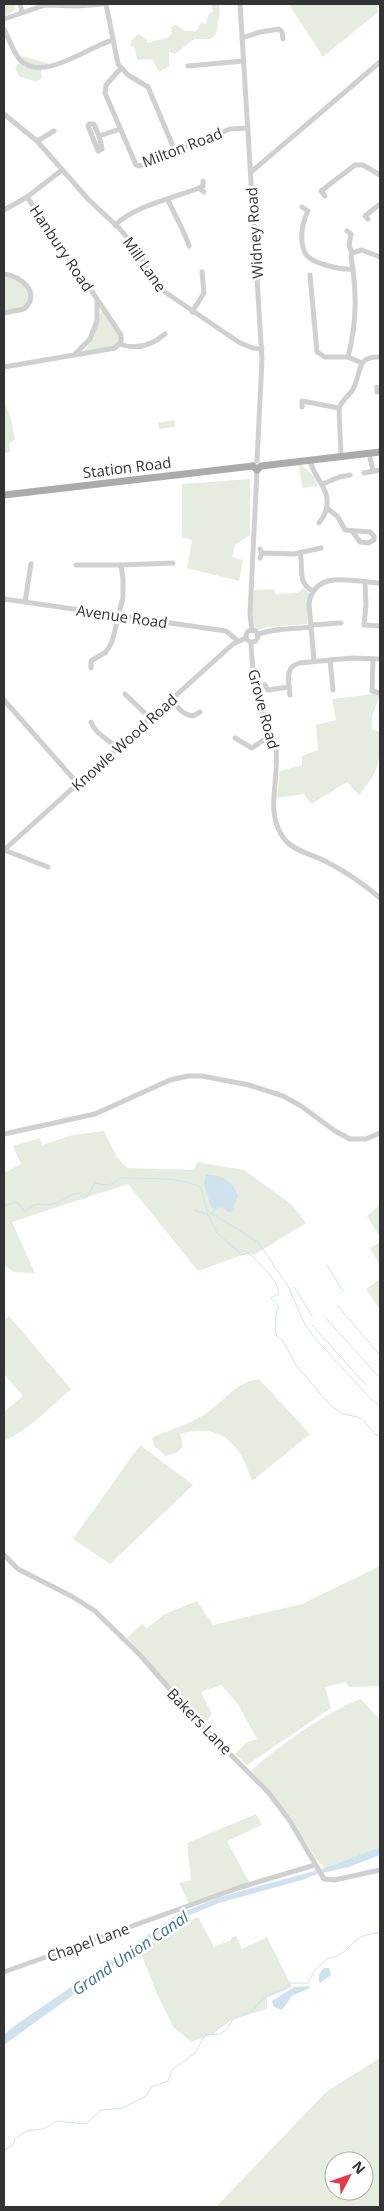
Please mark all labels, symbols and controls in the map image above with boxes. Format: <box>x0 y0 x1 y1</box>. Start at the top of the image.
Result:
street label: Milton Road <box>139 123 225 171</box>
street label: Widney Road <box>241 187 267 279</box>
street label: Hanbury Road <box>26 201 98 295</box>
street label: Mill Lane <box>119 233 171 295</box>
street label: Station Road <box>82 452 172 482</box>
street label: Avenue Road <box>75 600 169 632</box>
street label: Grove Road <box>244 667 284 751</box>
street label: Knowle Wood Road <box>67 689 181 795</box>
street label: Bakers Lane <box>163 1683 237 1759</box>
water label: Grand Union Canal <box>67 1905 193 2000</box>
street label: Chapel Lane <box>44 1918 132 1966</box>
north arrow <box>324 2151 374 2201</box>
text: N <box>348 2157 370 2178</box>

